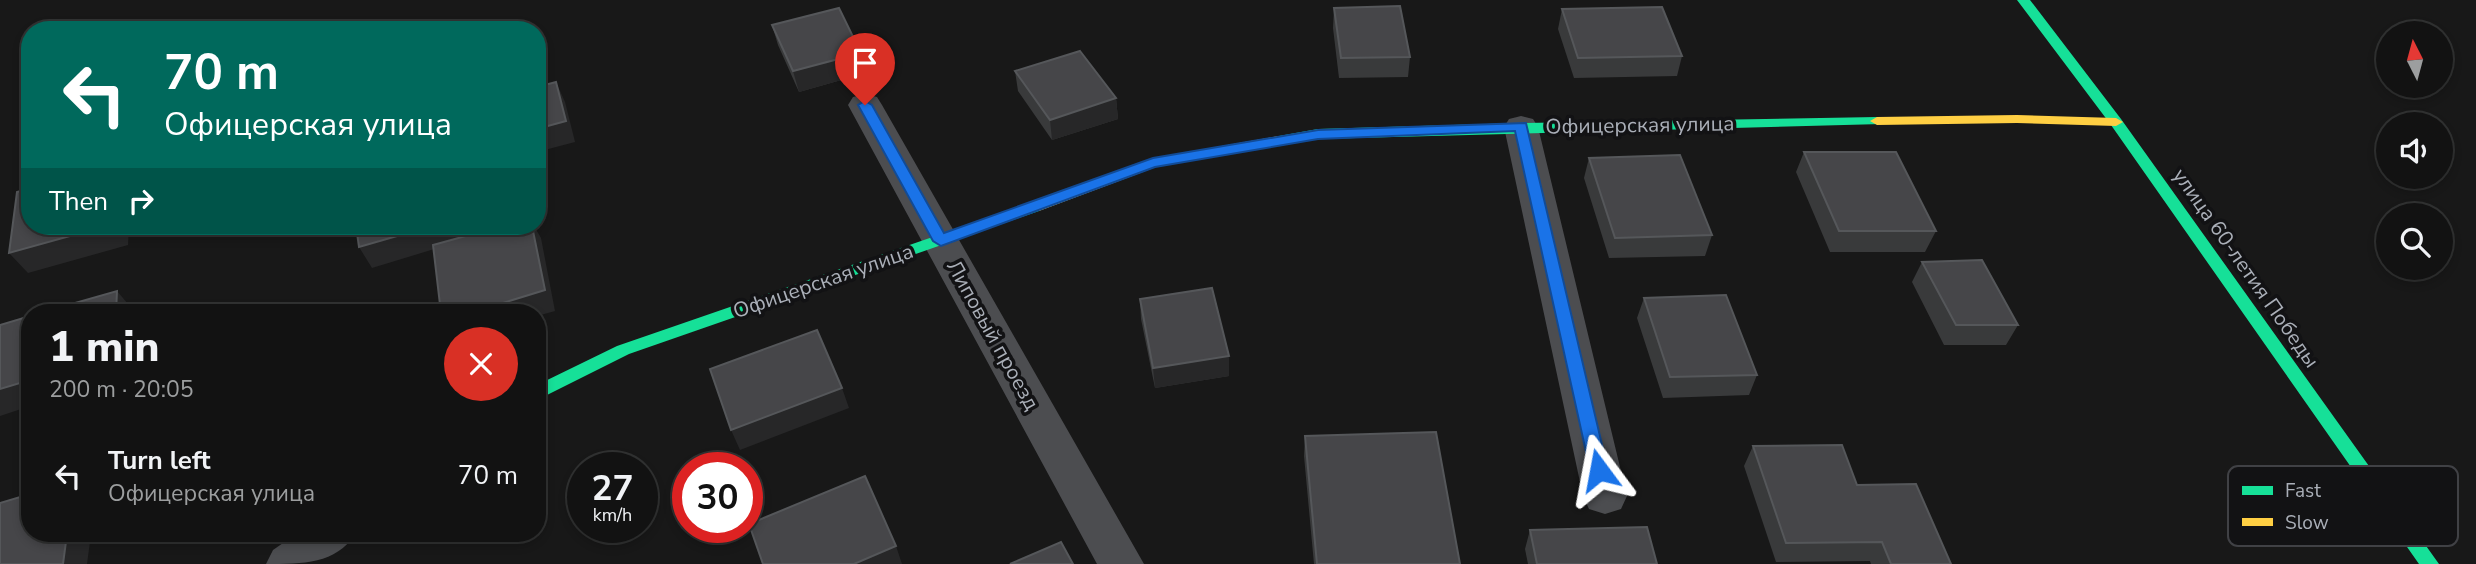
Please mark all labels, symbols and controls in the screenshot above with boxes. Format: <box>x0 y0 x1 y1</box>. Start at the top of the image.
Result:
north arrow <box>2376 21 2454 98</box>
map controls <box>2376 21 2453 280</box>
pin <box>835 33 895 105</box>
text: 70 m <box>164 39 279 106</box>
icon: arrive <box>846 44 884 82</box>
icon: left <box>49 49 140 140</box>
text: Офицерская улица <box>164 103 452 146</box>
street label: Офицерская улица <box>1545 109 1735 141</box>
button: sound <box>2376 112 2453 189</box>
street label: улица 60-летия Победы <box>2166 163 2326 373</box>
icon: right <box>122 182 160 220</box>
text: Then <box>49 184 108 219</box>
button: search <box>2376 203 2453 280</box>
street label: Офицерская улица <box>729 237 917 325</box>
street label: Липовый проезд <box>940 255 1046 415</box>
text: 1 min <box>49 319 159 376</box>
button: close <box>444 327 518 401</box>
text: 200 m · 20:05 <box>49 374 194 405</box>
position arrow <box>1562 433 1636 507</box>
text: Turn left <box>108 443 211 478</box>
speed limit sign: 30 <box>672 452 763 543</box>
icon: left <box>49 457 87 495</box>
text: 70 m <box>458 458 518 493</box>
text: 27 <box>591 465 634 512</box>
legend <box>2228 466 2458 546</box>
text: Офицерская улица <box>108 478 315 509</box>
text: Fast <box>2285 478 2321 504</box>
text: km/h <box>593 503 632 527</box>
text: Slow <box>2285 510 2329 536</box>

